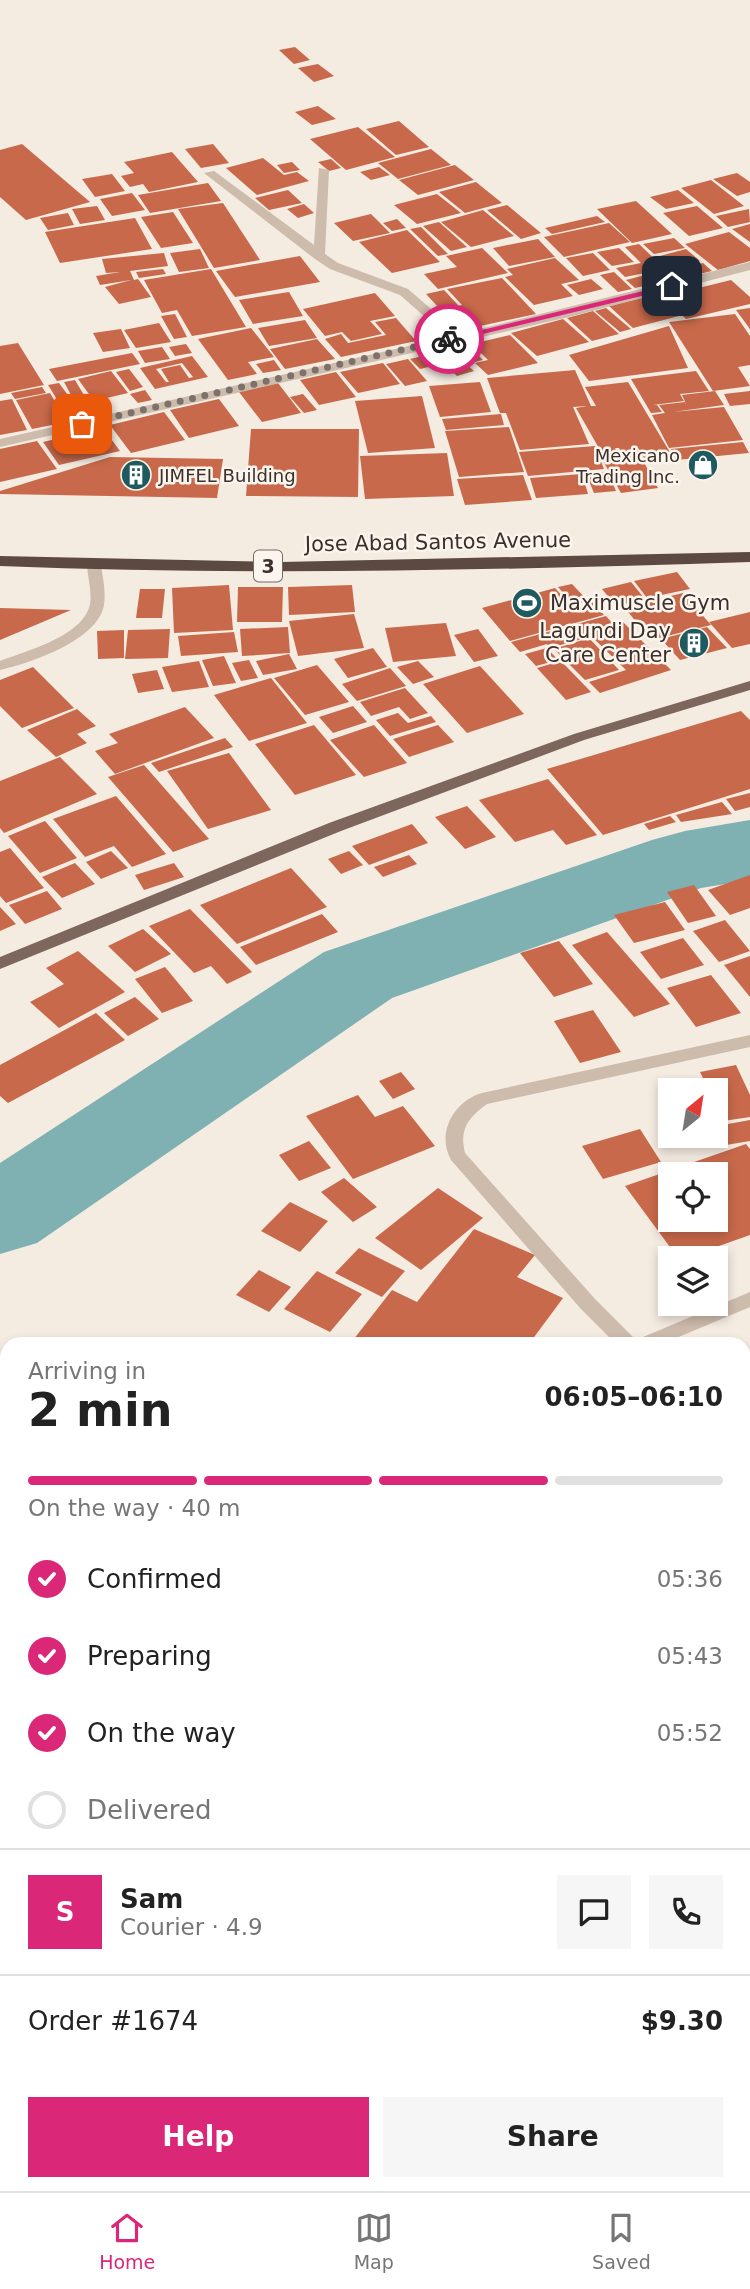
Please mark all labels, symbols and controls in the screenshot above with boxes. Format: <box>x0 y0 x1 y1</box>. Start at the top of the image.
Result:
pin <box>642 256 702 316</box>
icon: home <box>653 267 691 305</box>
courier <box>414 304 484 374</box>
icon: bike <box>430 320 468 358</box>
pin <box>52 394 112 454</box>
icon: bag <box>63 405 101 443</box>
place label: Mexicano Trading Inc. <box>575 445 680 487</box>
shop icon: Mexicano Trading Inc. <box>686 448 720 482</box>
building icon: JIMFEL Building <box>119 458 153 492</box>
place label: JIMFEL Building <box>158 465 296 486</box>
street label: Jose Abad Santos Avenue <box>303 528 571 556</box>
road number: 3 <box>254 551 282 582</box>
sports icon: Maximuscle Gym <box>510 586 544 620</box>
place label: Maximuscle Gym <box>550 591 730 615</box>
place label: Lagundi Day Care Center <box>539 619 671 667</box>
building icon: Lagundi Day Care Center <box>677 626 711 660</box>
north arrow <box>658 1078 728 1148</box>
map controls <box>658 1078 728 1316</box>
button: locate <box>658 1162 728 1232</box>
button: layers <box>658 1246 728 1316</box>
text: Arriving in <box>28 1358 146 1384</box>
text: 06:05–06:10 <box>544 1382 723 1412</box>
text: 2 min <box>28 1383 172 1437</box>
text: On the way · 40 m <box>28 1495 240 1521</box>
icon: check <box>28 1560 66 1598</box>
text: Confirmed <box>87 1564 222 1594</box>
text: 05:36 <box>657 1566 723 1592</box>
icon: check <box>28 1637 66 1675</box>
text: Preparing <box>87 1641 212 1671</box>
text: 05:43 <box>657 1643 723 1669</box>
icon: check <box>28 1714 66 1752</box>
text: On the way <box>87 1718 236 1748</box>
text: 05:52 <box>657 1720 723 1746</box>
text: Delivered <box>87 1795 211 1825</box>
button: chat <box>557 1875 631 1949</box>
button: phone <box>649 1875 723 1949</box>
text: Sam <box>120 1884 183 1914</box>
text: S <box>56 1897 74 1927</box>
text: Courier · 4.9 <box>120 1914 263 1940</box>
text: Order #1674 <box>28 2006 198 2036</box>
text: $9.30 <box>641 2006 723 2036</box>
button: Help <box>28 2097 369 2177</box>
button: Share <box>383 2097 723 2177</box>
tab: Home <box>99 2209 155 2273</box>
tab: Map <box>354 2209 394 2273</box>
tab: Saved <box>592 2209 651 2273</box>

